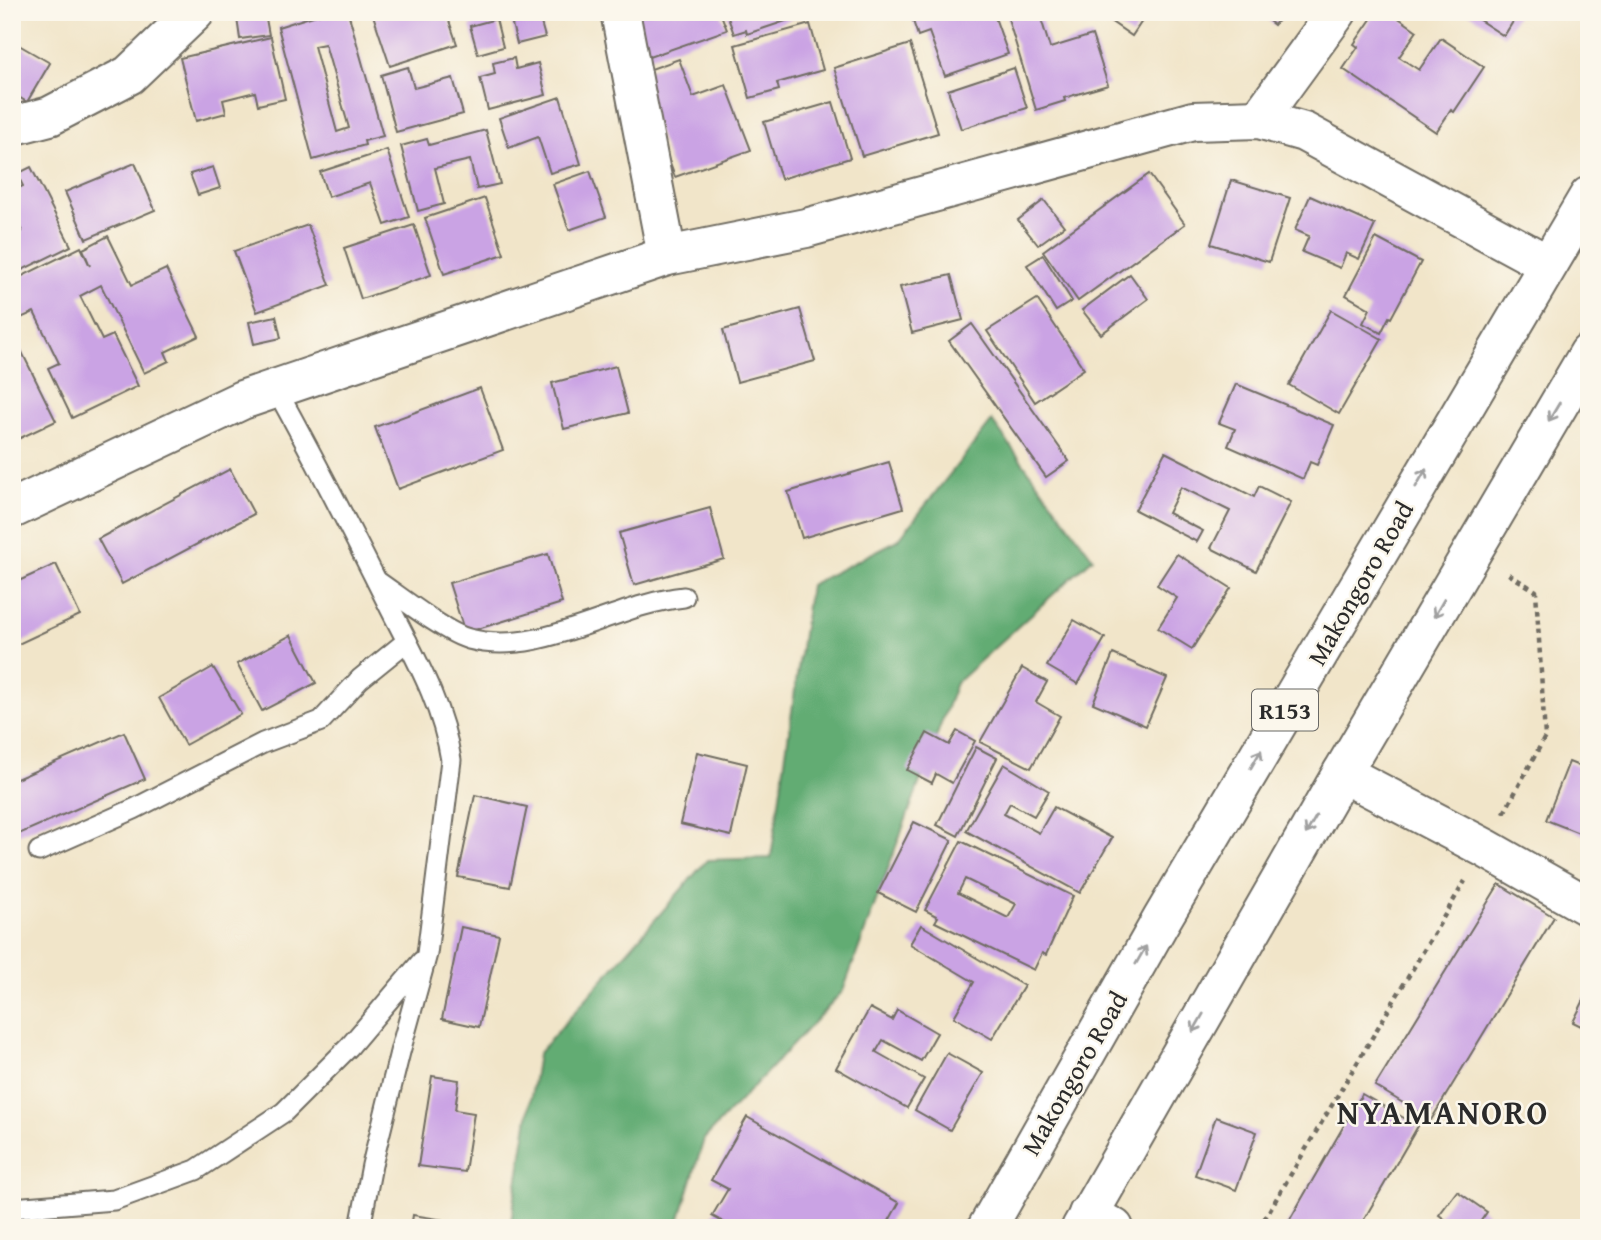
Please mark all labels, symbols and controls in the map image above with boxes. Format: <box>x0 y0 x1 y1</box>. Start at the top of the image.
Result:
one-way arrow <box>1547 401 1561 421</box>
one-way arrow <box>1415 469 1429 489</box>
street label: Makongoro Road <box>1297 493 1423 672</box>
one-way arrow <box>1431 597 1445 617</box>
road number: R153 <box>1252 690 1318 730</box>
one-way arrow <box>1249 749 1263 769</box>
one-way arrow <box>1304 815 1318 835</box>
one-way arrow <box>1135 945 1148 966</box>
street label: Makongoro Road <box>1011 983 1137 1162</box>
one-way arrow <box>1191 1012 1205 1032</box>
district label: NYAMANORO <box>1337 1088 1549 1136</box>

